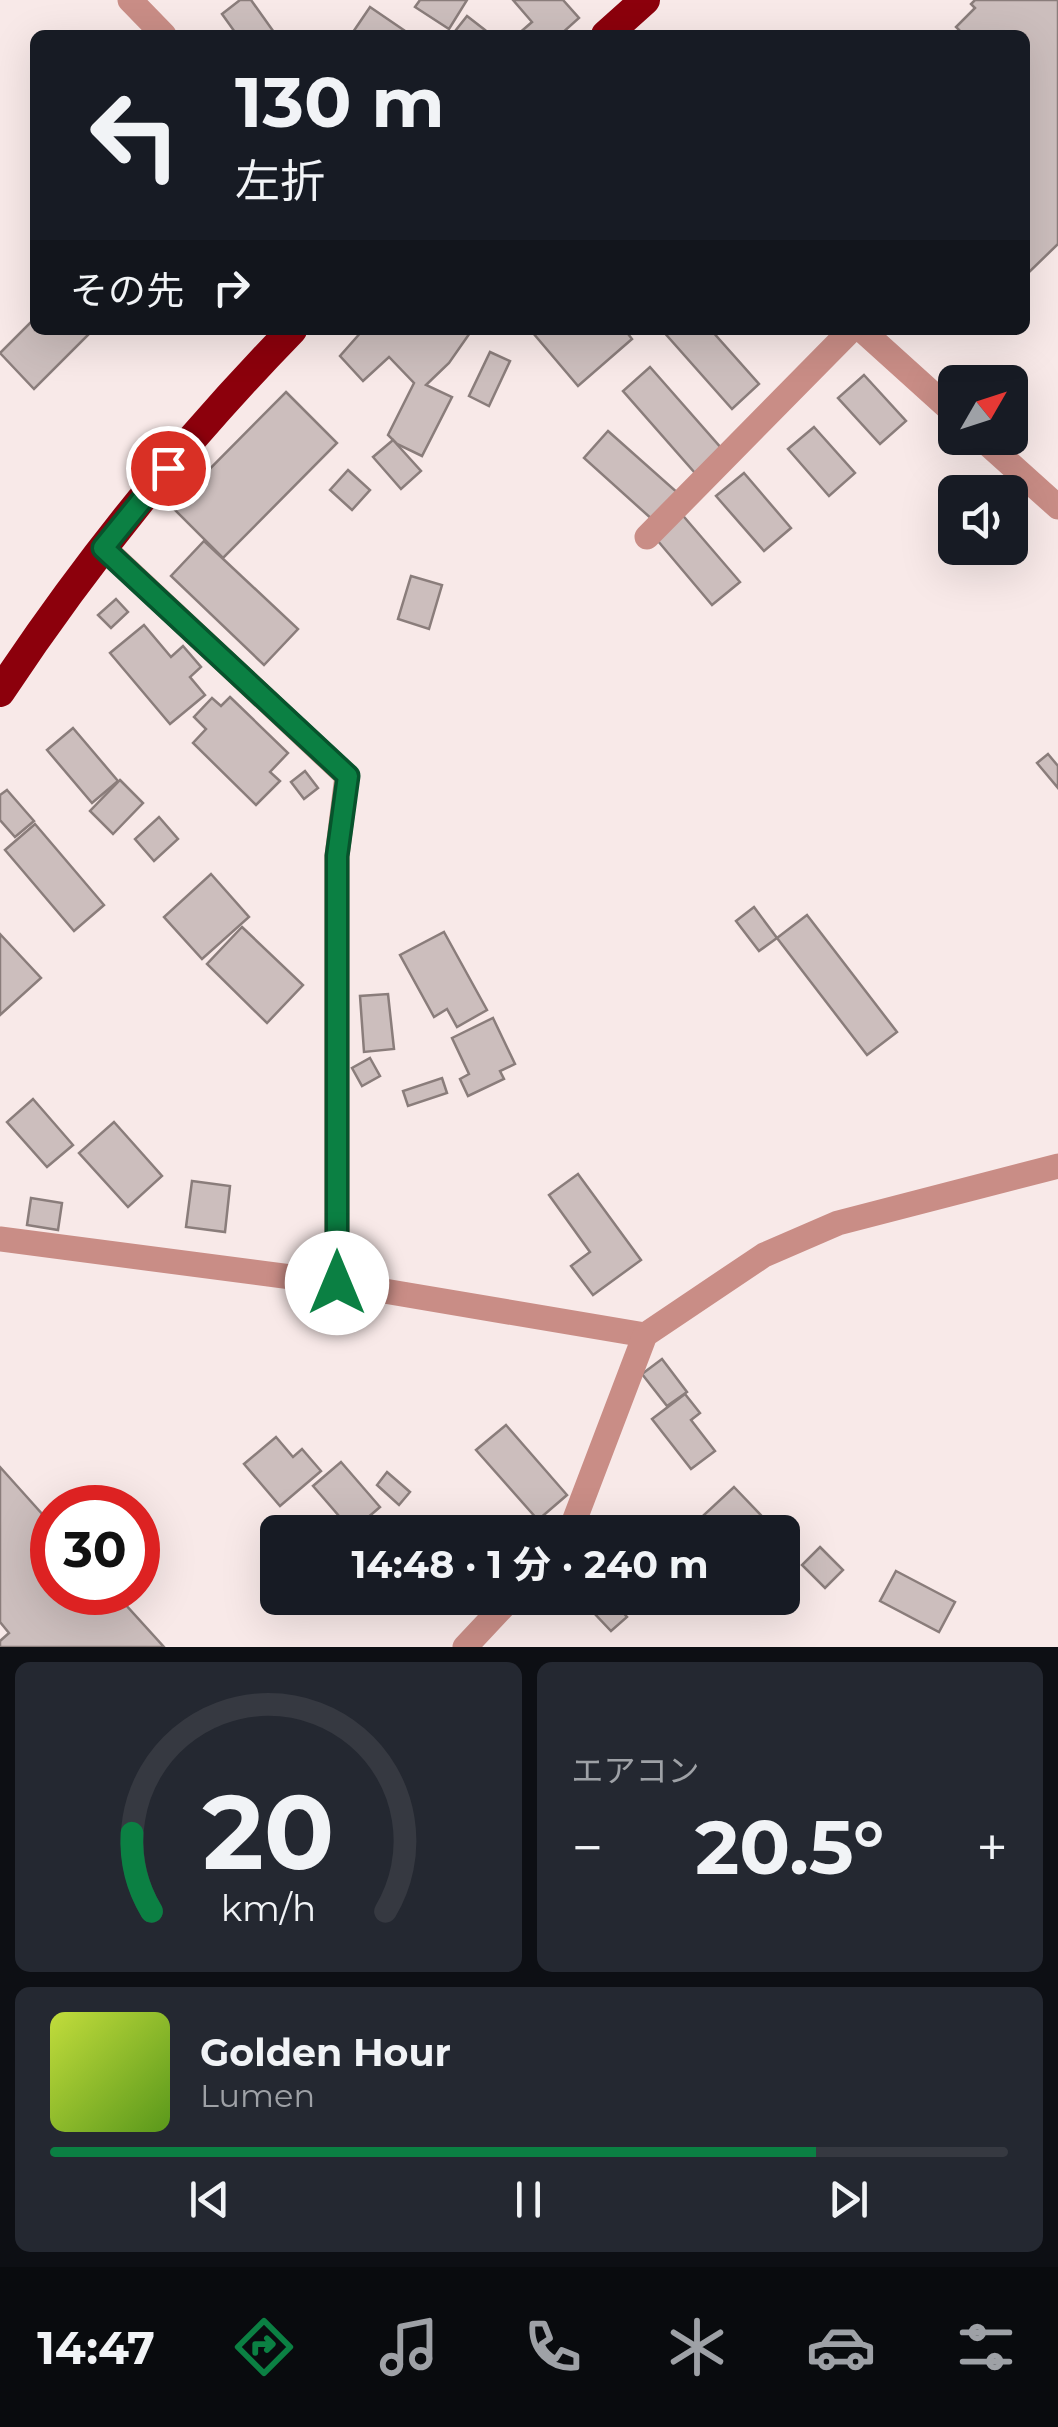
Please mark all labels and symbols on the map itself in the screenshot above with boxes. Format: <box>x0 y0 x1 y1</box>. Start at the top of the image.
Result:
north arrow <box>938 365 1028 455</box>
pin <box>126 426 211 511</box>
position arrow <box>285 1231 389 1335</box>
speed limit sign: 30 <box>30 1485 160 1615</box>

